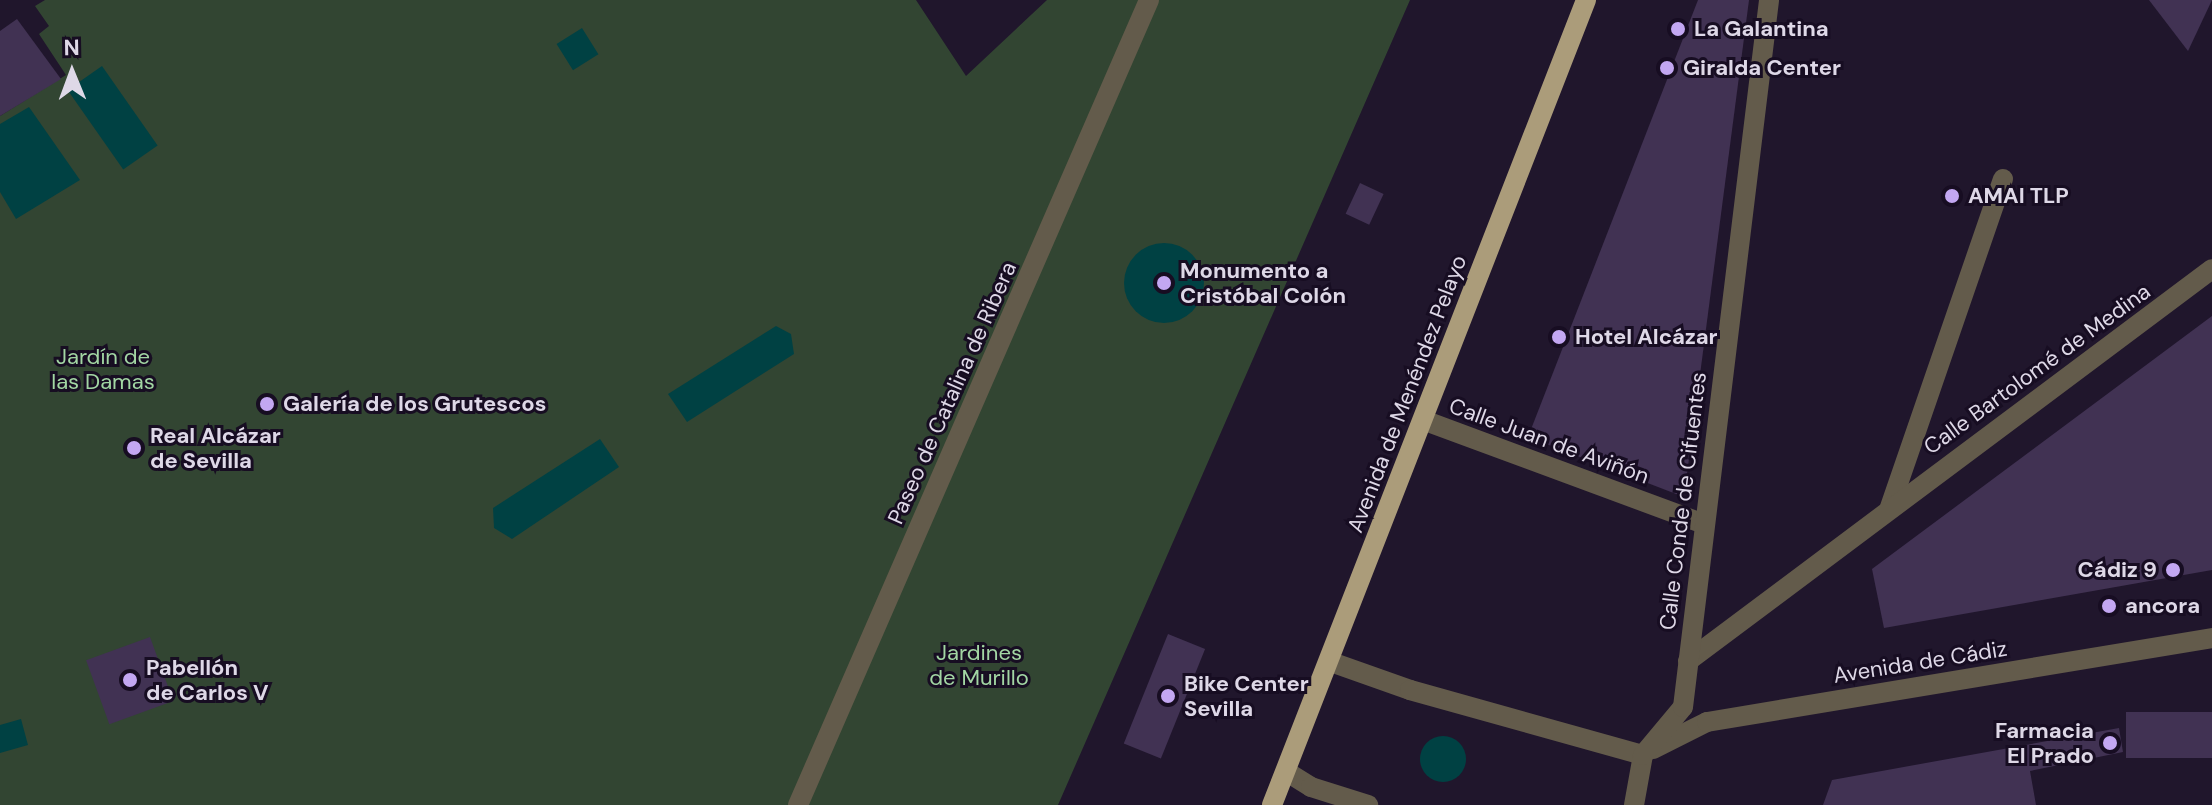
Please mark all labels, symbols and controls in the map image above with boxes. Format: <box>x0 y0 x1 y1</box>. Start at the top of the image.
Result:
place label: La Galantina <box>1694 16 1829 42</box>
marker: La Galantina <box>1669 20 1687 38</box>
north arrow <box>32 32 112 112</box>
text: N <box>63 33 80 62</box>
place label: Giralda Center <box>1683 55 1841 81</box>
marker: Giralda Center <box>1658 59 1676 77</box>
place label: AMAI TLP <box>1968 183 2069 209</box>
marker: AMAI TLP <box>1943 187 1961 205</box>
street label: Avenida de Menéndez Pelayo <box>1342 252 1472 536</box>
place label: Monumento a Cristóbal Colón <box>1180 257 1346 308</box>
street label: Paseo de Catalina de Ribera <box>882 258 1022 528</box>
marker: Monumento a Cristóbal Colón <box>1155 274 1173 292</box>
street label: Calle Bartolomé de Medina <box>1919 278 2155 460</box>
place label: Hotel Alcázar <box>1575 324 1718 350</box>
marker: Hotel Alcázar <box>1550 328 1568 346</box>
park label: Jardín de las Damas <box>51 343 155 394</box>
street label: Calle Conde de Cifuentes <box>1654 370 1712 632</box>
place label: Galería de los Grutescos <box>283 391 546 417</box>
street label: Calle Juan de Aviñón <box>1445 393 1653 489</box>
marker: Galería de los Grutescos <box>258 395 276 413</box>
place label: Real Alcázar de Sevilla <box>150 422 281 474</box>
marker: Real Alcázar de Sevilla <box>125 439 143 457</box>
place label: Cádiz 9 <box>2078 557 2157 583</box>
marker: Cádiz 9 <box>2164 561 2182 579</box>
place label: ancora <box>2125 593 2200 619</box>
marker: ancora <box>2100 597 2118 615</box>
street label: Avenida de Cádiz <box>1831 635 2009 689</box>
park label: Jardines de Murillo <box>929 639 1029 690</box>
place label: Pabellón de Carlos V <box>146 654 269 706</box>
place label: Bike Center Sevilla <box>1184 670 1309 722</box>
marker: Pabellón de Carlos V <box>121 671 139 689</box>
marker: Bike Center Sevilla <box>1159 687 1177 705</box>
place label: Farmacia El Prado <box>1995 717 2094 768</box>
marker: Farmacia El Prado <box>2101 734 2119 752</box>

